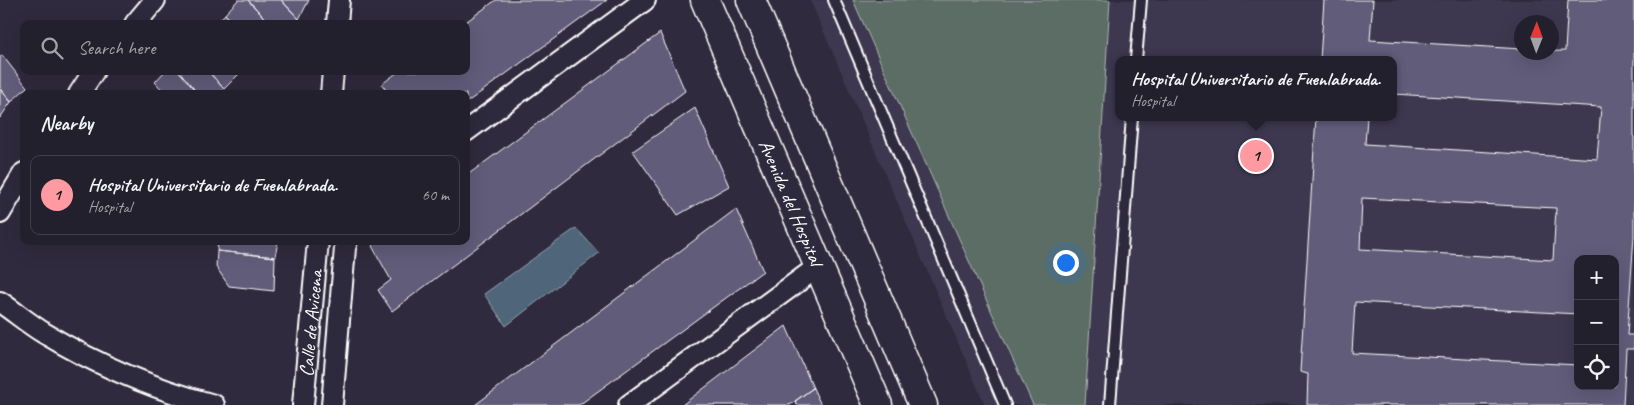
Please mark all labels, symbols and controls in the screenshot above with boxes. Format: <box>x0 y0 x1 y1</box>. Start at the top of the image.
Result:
north arrow <box>1514 15 1559 60</box>
search box <box>20 20 470 75</box>
icon: search <box>38 34 66 62</box>
text: Search here <box>78 36 155 60</box>
popup <box>1115 56 1397 121</box>
text: Hospital Universitario de Fuenlabrada. <box>1131 67 1381 91</box>
text: Hospital <box>1131 91 1175 111</box>
text: Nearby <box>40 110 93 136</box>
street label: Avenida del Hospital <box>753 136 830 273</box>
pin: 1 <box>1240 137 1272 175</box>
text: Hospital Universitario de Fuenlabrada. <box>88 173 338 197</box>
text: 1 <box>53 185 61 205</box>
text: 60 m <box>422 185 449 205</box>
text: Hospital <box>88 197 132 217</box>
your location <box>1053 250 1079 276</box>
map controls <box>1574 255 1619 390</box>
button: + <box>1574 255 1619 300</box>
street label: Calle de Avicena <box>294 267 328 378</box>
button: − <box>1574 300 1619 345</box>
button: locate <box>1574 345 1619 390</box>

